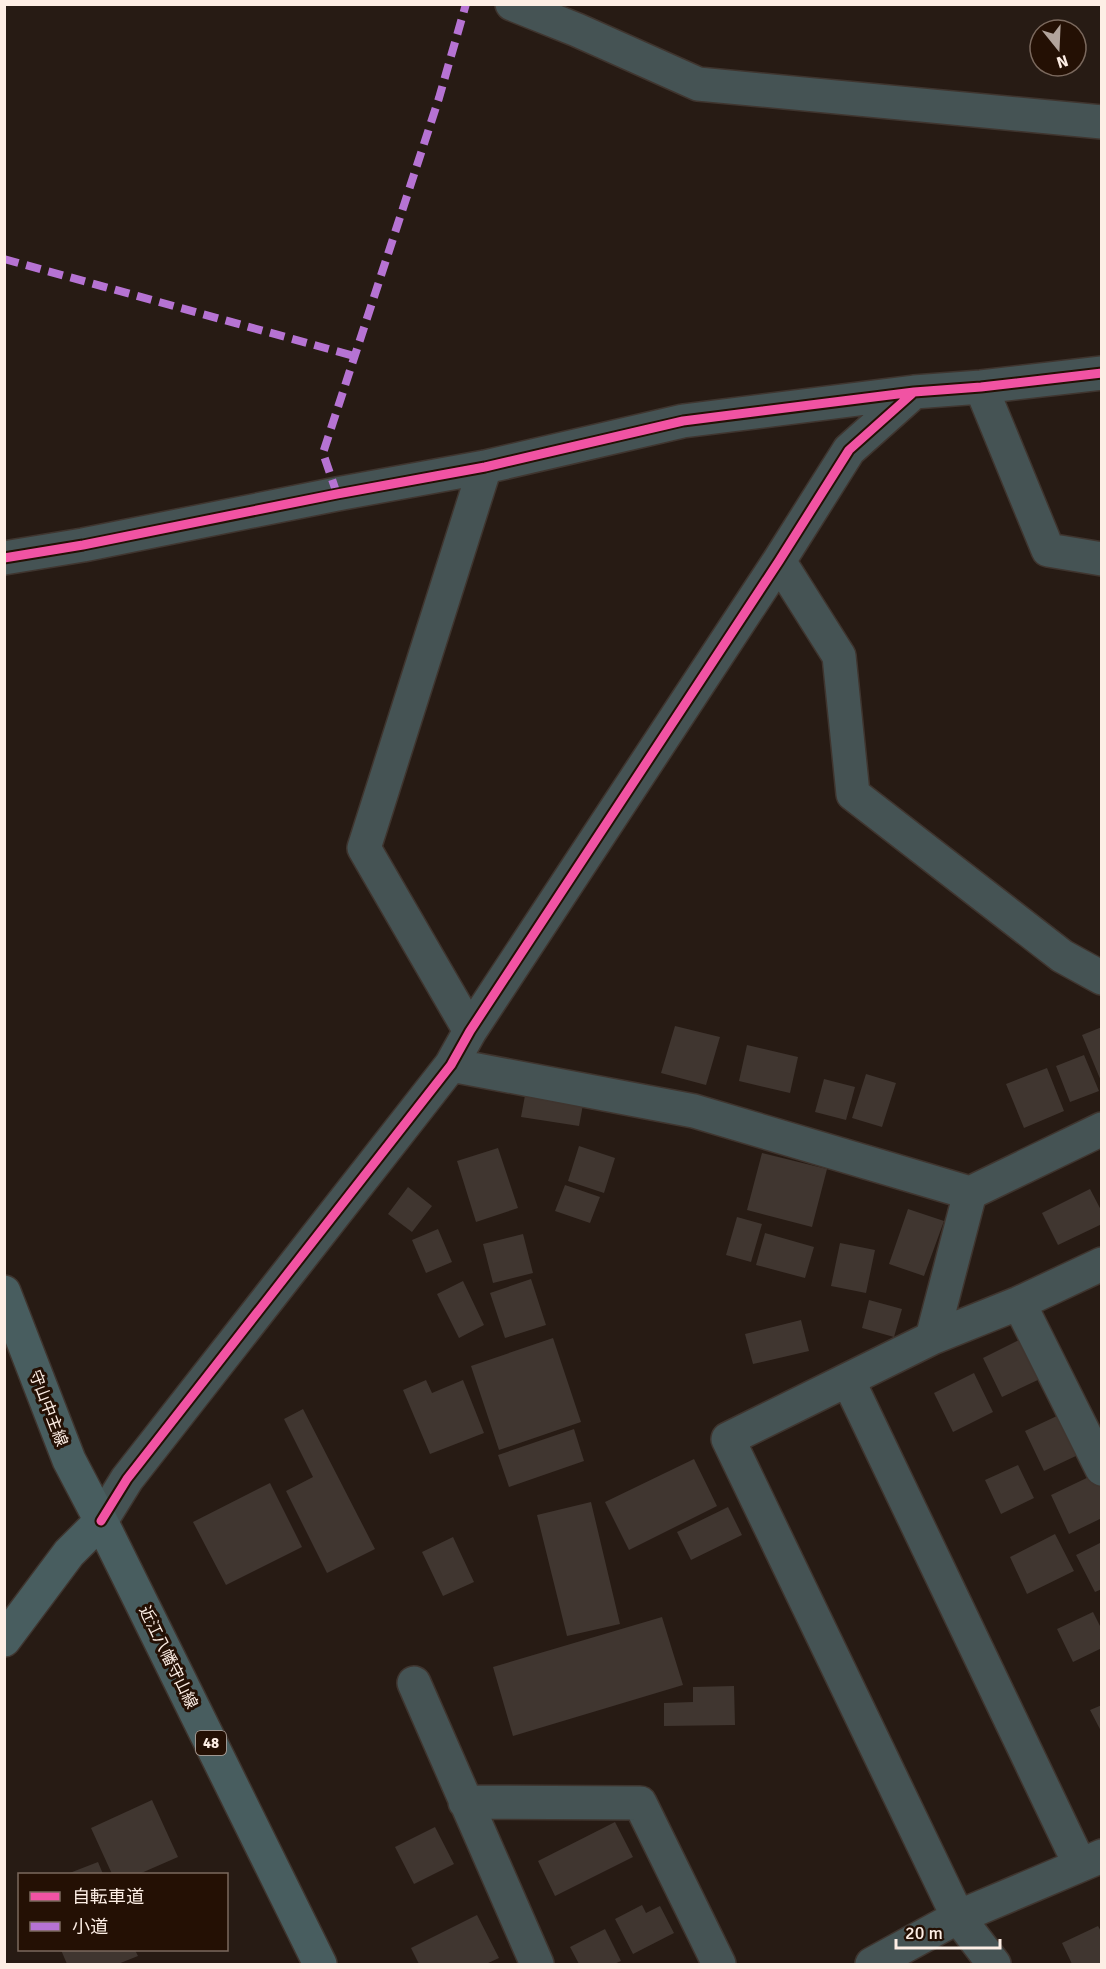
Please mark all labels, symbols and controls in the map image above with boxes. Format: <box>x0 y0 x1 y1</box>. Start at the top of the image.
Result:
north arrow <box>1028 18 1088 78</box>
text: N <box>1054 50 1071 73</box>
street label: 守山中主線 <box>24 1367 72 1449</box>
street label: 近江八幡守山線 <box>135 1603 202 1712</box>
road number: 48 <box>196 1731 226 1755</box>
legend <box>18 1873 228 1951</box>
text: 自転車道 <box>72 1886 144 1908</box>
scale bar <box>896 1912 1000 1950</box>
text: 小道 <box>72 1916 108 1938</box>
text: 20 m <box>905 1922 943 1944</box>

